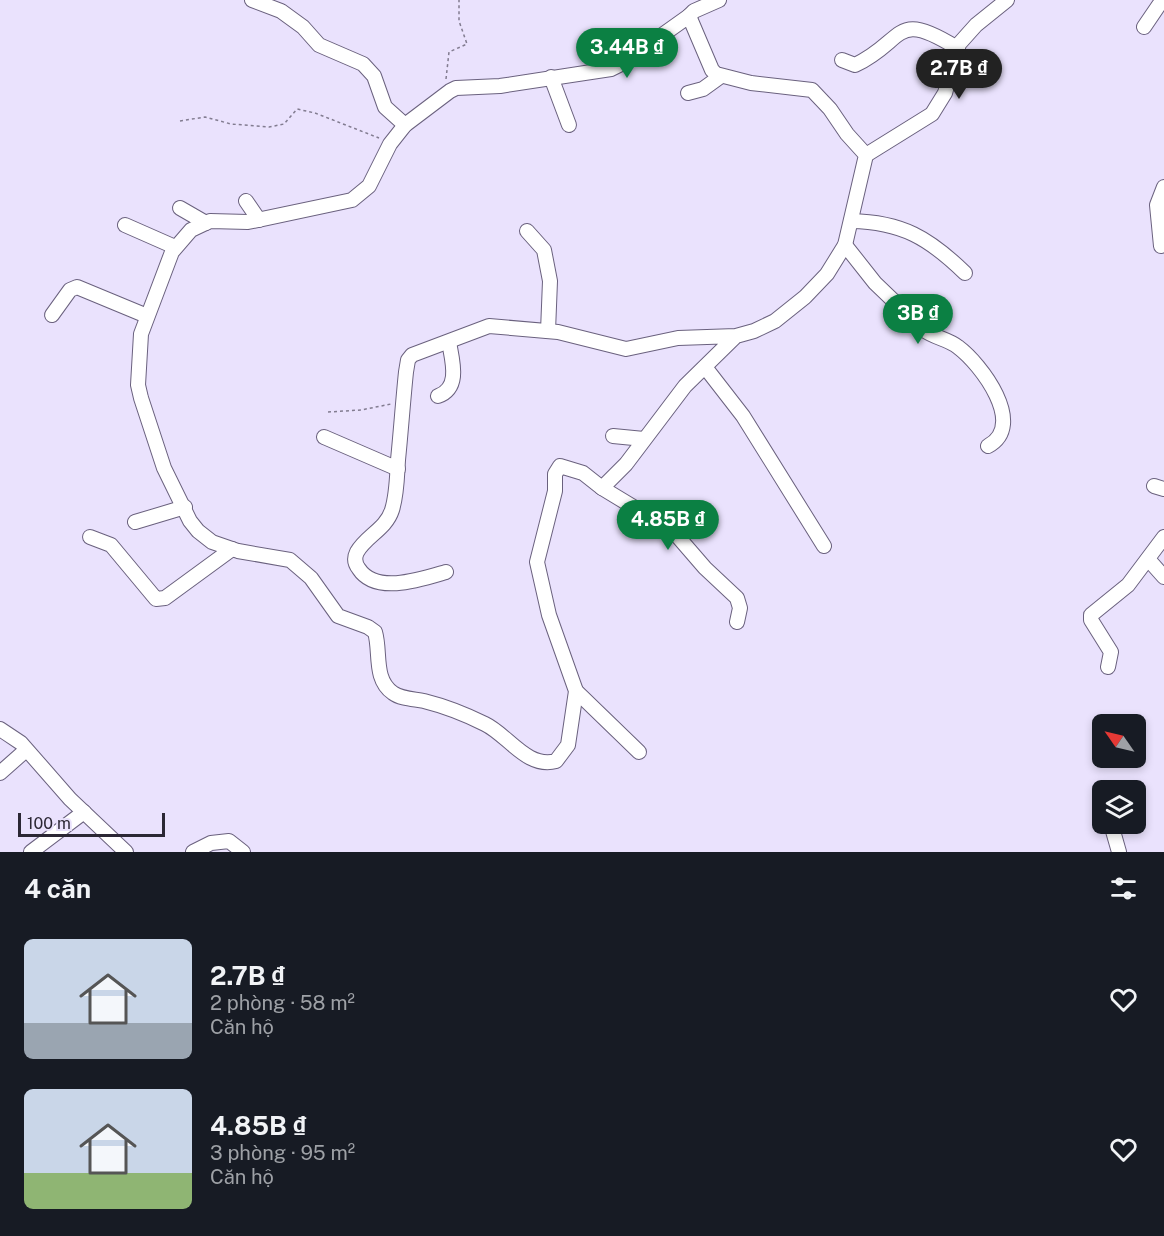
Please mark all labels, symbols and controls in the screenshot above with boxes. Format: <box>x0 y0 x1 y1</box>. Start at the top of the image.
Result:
pin: 3.44B ₫ <box>572 28 682 79</box>
text: 3.44B ₫ <box>590 35 664 59</box>
pin: 2.7B ₫ <box>910 49 1008 100</box>
text: 2.7B ₫ <box>930 56 988 80</box>
pin: 3B ₫ <box>882 294 954 345</box>
text: 3B ₫ <box>897 301 939 325</box>
pin: 4.85B ₫ <box>613 500 723 551</box>
text: 4.85B ₫ <box>631 507 705 531</box>
north arrow <box>1092 714 1146 768</box>
map controls <box>1092 714 1146 834</box>
button: layers <box>1092 780 1146 834</box>
scale bar <box>18 810 165 838</box>
text: 100 m <box>27 814 71 833</box>
icon: filters <box>1107 872 1140 905</box>
text: 4 căn <box>24 873 91 904</box>
text: 2.7B ₫ <box>210 960 285 991</box>
icon: home <box>72 963 144 1035</box>
icon: heart <box>1107 983 1140 1016</box>
text: 2 phòng · 58 m² <box>210 991 355 1015</box>
text: Căn hộ <box>210 1015 274 1039</box>
text: 4.85B ₫ <box>210 1110 307 1141</box>
icon: home <box>72 1113 144 1185</box>
icon: heart <box>1107 1133 1140 1166</box>
text: 3 phòng · 95 m² <box>210 1141 355 1165</box>
text: Căn hộ <box>210 1165 274 1189</box>

